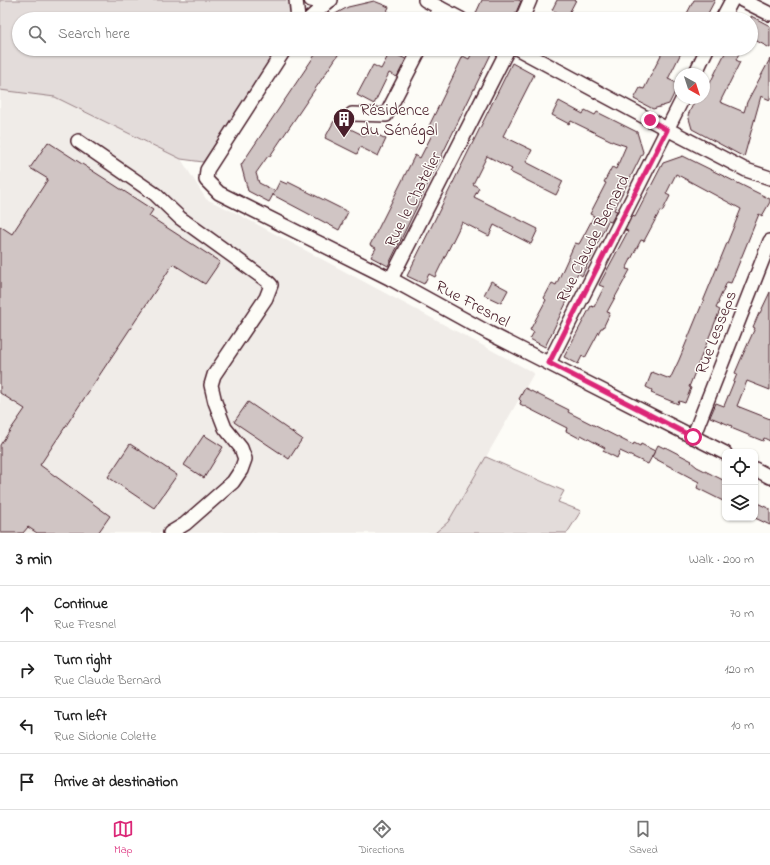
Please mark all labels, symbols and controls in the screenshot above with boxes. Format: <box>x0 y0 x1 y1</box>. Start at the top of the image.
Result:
search box <box>12 12 758 56</box>
icon: search <box>26 23 48 45</box>
text: Search here <box>58 23 130 45</box>
north arrow <box>674 68 710 104</box>
place label: Résidence du Sénégal <box>360 98 438 145</box>
building icon: Résidence du Sénégal <box>331 106 357 139</box>
route end <box>641 111 659 129</box>
street label: Rue le Chatelier <box>379 147 448 252</box>
street label: Rue Claude Bernard <box>550 170 636 307</box>
street label: Rue Fresnel <box>431 274 514 334</box>
street label: Rue Lesseps <box>689 287 744 378</box>
route start <box>684 428 702 446</box>
map controls <box>722 449 758 521</box>
button: locate <box>722 449 758 485</box>
button: layers <box>722 485 758 521</box>
text: 3 min <box>16 547 52 572</box>
text: Walk · 200 m <box>689 550 754 569</box>
text: Continue <box>54 593 108 615</box>
icon: ahead <box>16 603 38 625</box>
text: 70 m <box>730 604 754 623</box>
text: Rue Fresnel <box>54 615 116 634</box>
text: Turn right <box>54 649 112 671</box>
icon: right <box>16 659 38 681</box>
text: 120 m <box>724 660 754 679</box>
text: Rue Claude Bernard <box>54 671 161 690</box>
text: Turn left <box>54 705 107 727</box>
icon: left <box>16 715 38 737</box>
text: 10 m <box>731 716 754 735</box>
text: Rue Sidonie Colette <box>54 727 156 746</box>
icon: arrive <box>16 771 38 793</box>
text: Arrive at destination <box>54 771 178 793</box>
tab: Map <box>112 818 134 858</box>
tab: Directions <box>359 818 405 858</box>
tab: Saved <box>629 818 658 858</box>

